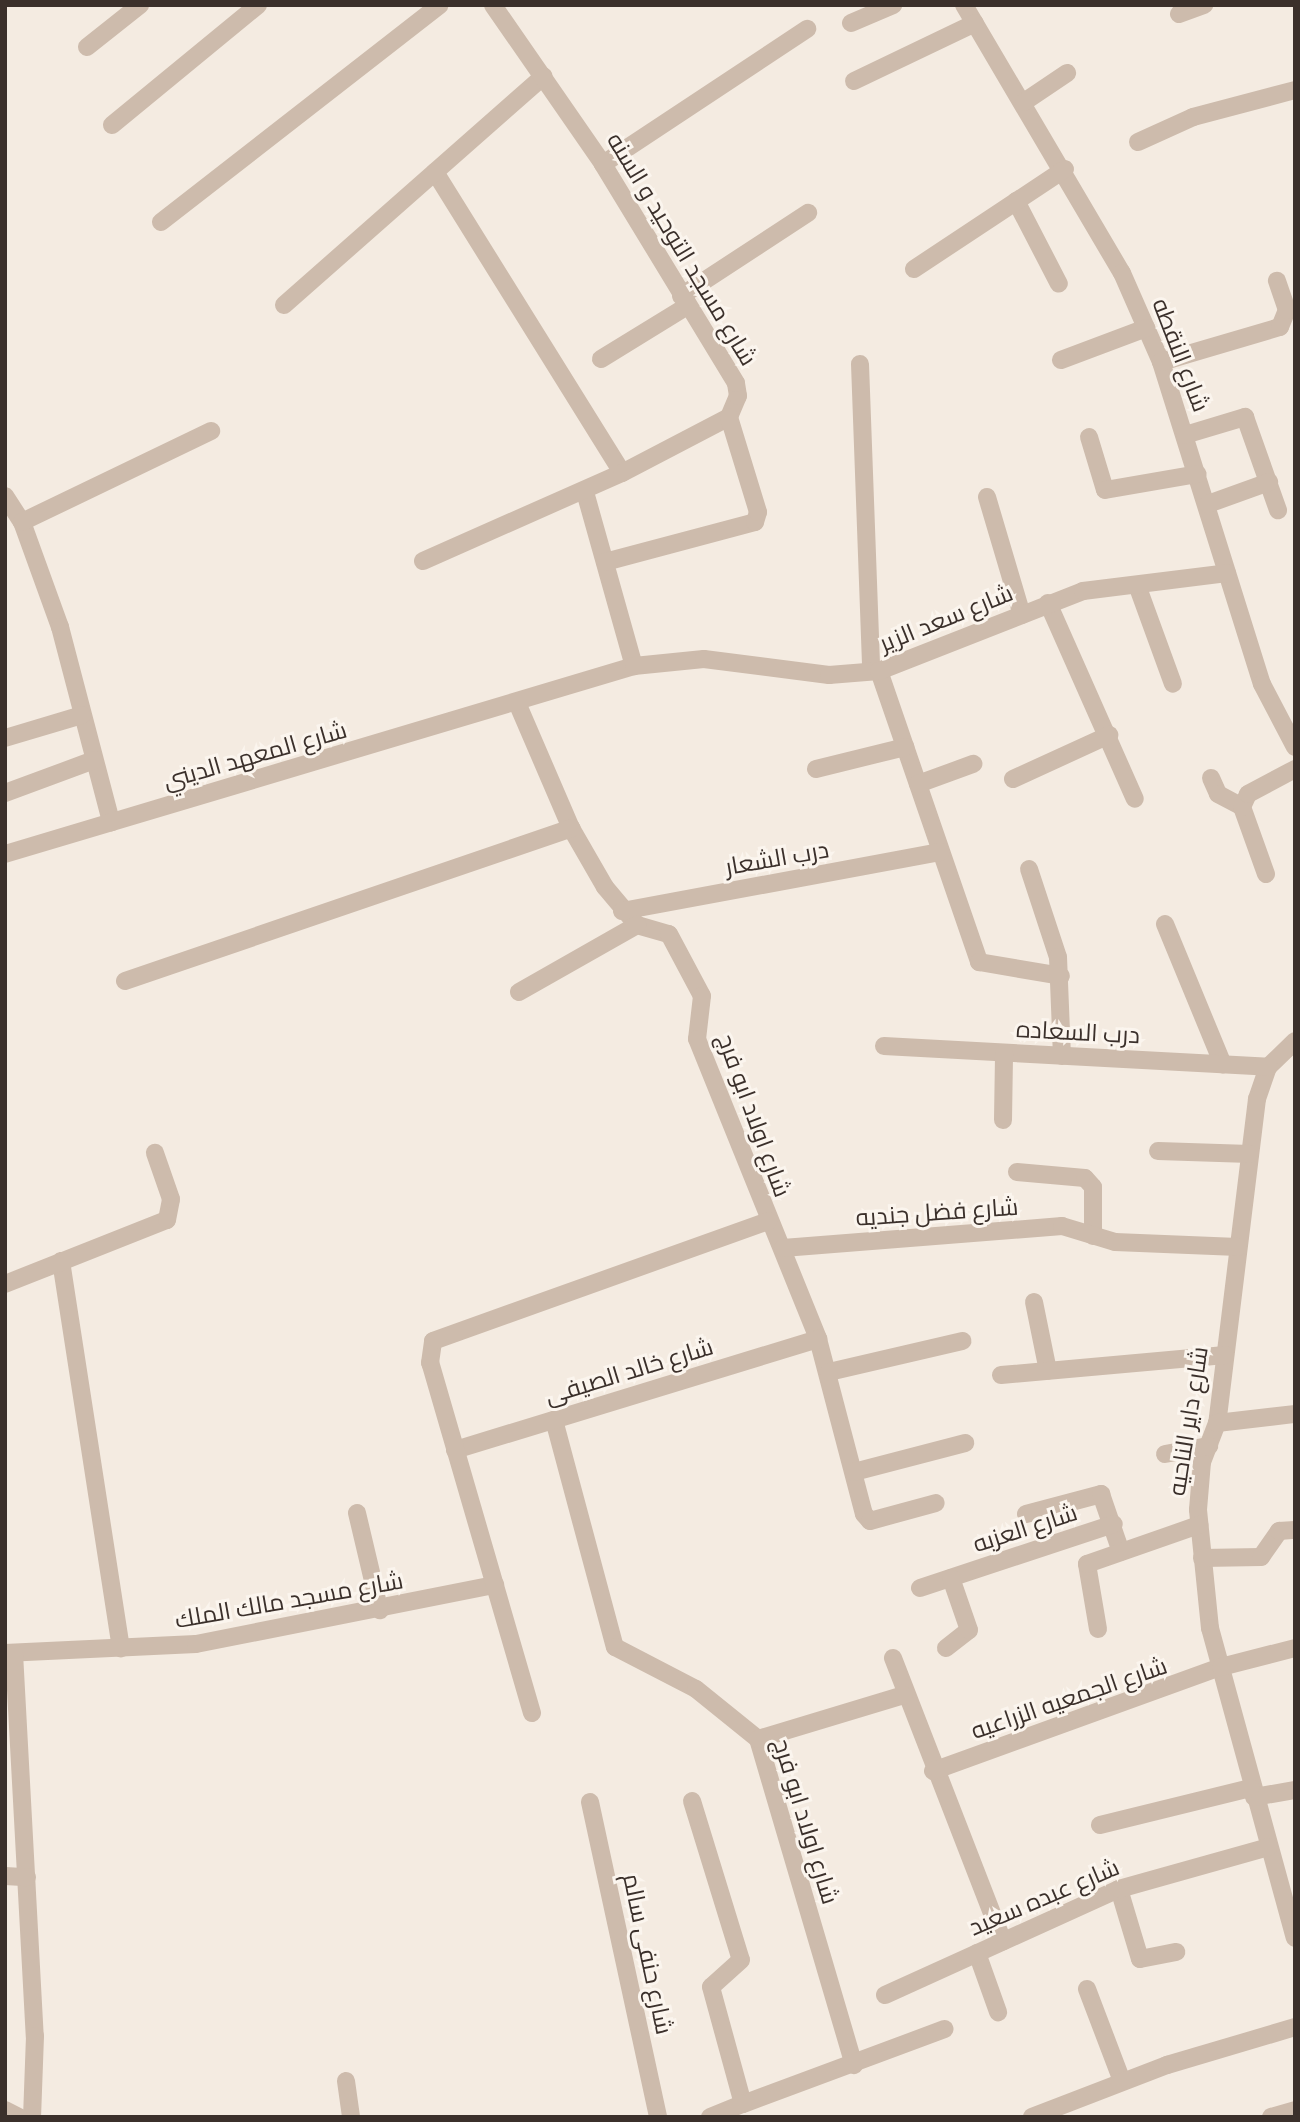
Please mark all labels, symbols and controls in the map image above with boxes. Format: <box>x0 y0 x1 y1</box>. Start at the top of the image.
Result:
street label: شارع مسجد التوحيد و السنه <box>601 127 763 371</box>
street label: شارع النقطه <box>1146 294 1216 416</box>
street label: شارع سعد الزير <box>875 578 1017 658</box>
street label: شارع المعهد الديني <box>160 715 350 795</box>
street label: درب الشعار <box>723 835 831 881</box>
street label: درب السعاده <box>1015 1014 1141 1050</box>
street label: شارع اولاد ابو فرج <box>711 1029 797 1201</box>
street label: شارع فضل جنديه <box>855 1192 1019 1232</box>
street label: شارع خالد الصيفى <box>541 1332 717 1410</box>
street label: شارع داير الناحيه <box>1162 1344 1214 1498</box>
street label: شارع العزبه <box>969 1498 1081 1558</box>
street label: شارع مسجد مالك الملك <box>173 1566 405 1634</box>
street label: شارع الجمعيه الزراعيه <box>967 1651 1171 1745</box>
street label: شارع اولاد ابو فرج <box>767 1735 845 1907</box>
street label: شارع عبده سعيد <box>964 1852 1124 1942</box>
street label: شارع حنفى سالم <box>617 1871 679 2037</box>

